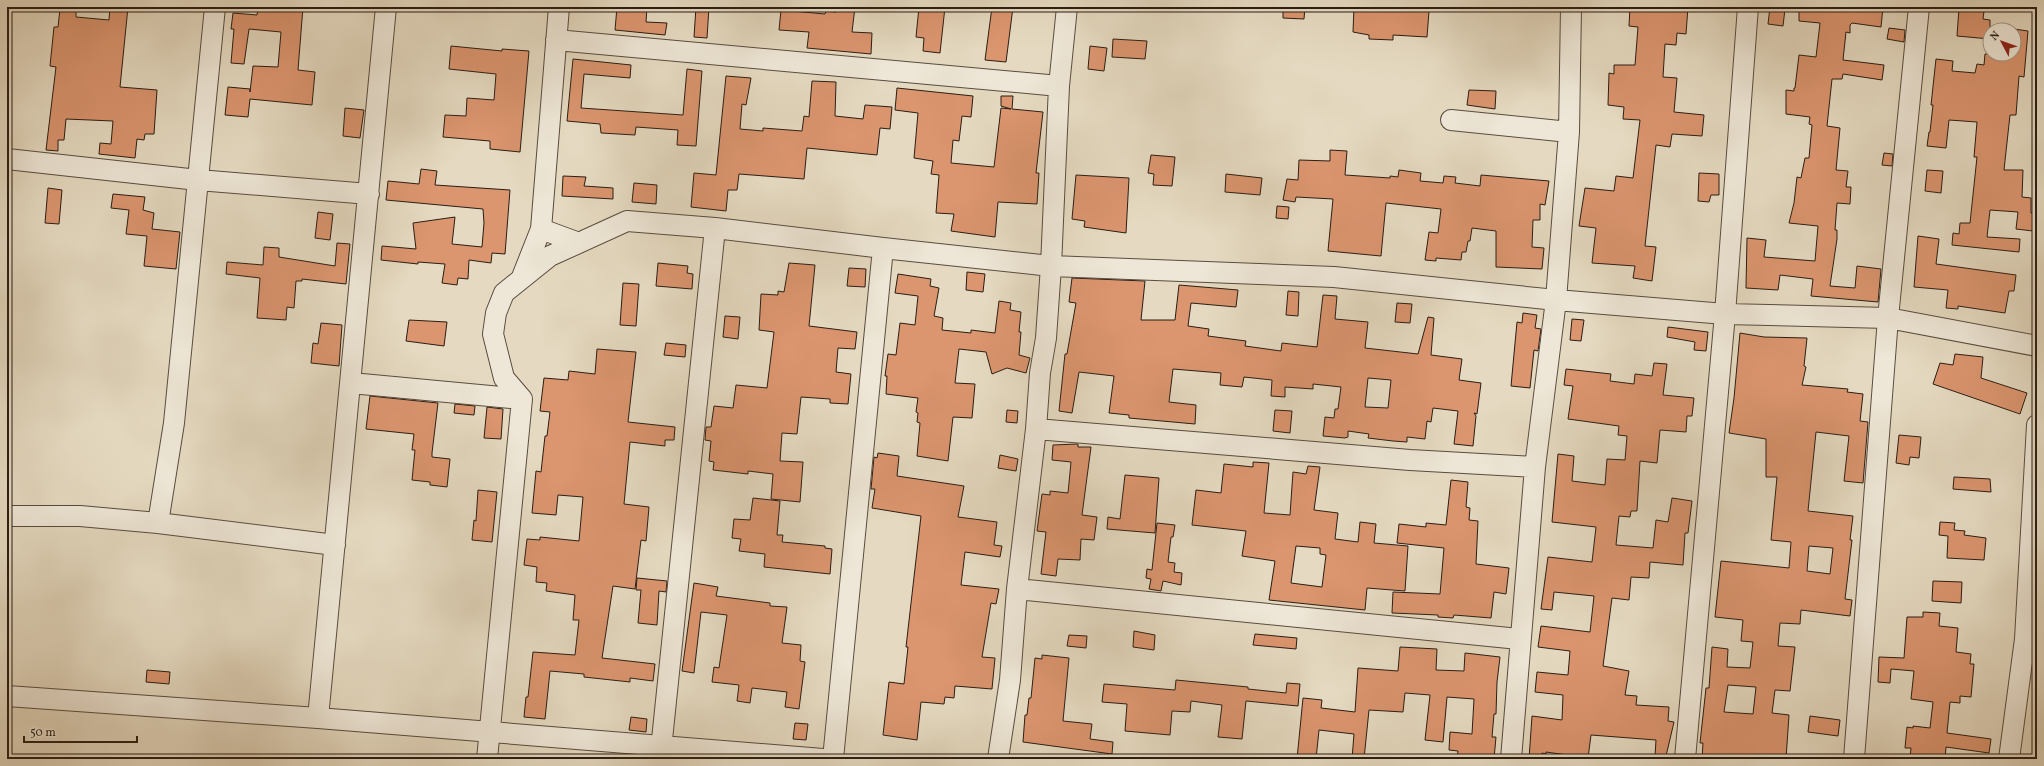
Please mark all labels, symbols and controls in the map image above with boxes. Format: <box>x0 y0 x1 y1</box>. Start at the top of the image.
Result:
north arrow <box>1982 22 2022 62</box>
text: N <box>1987 28 2004 44</box>
scale bar <box>24 718 137 744</box>
text: 50 m <box>30 725 56 741</box>

